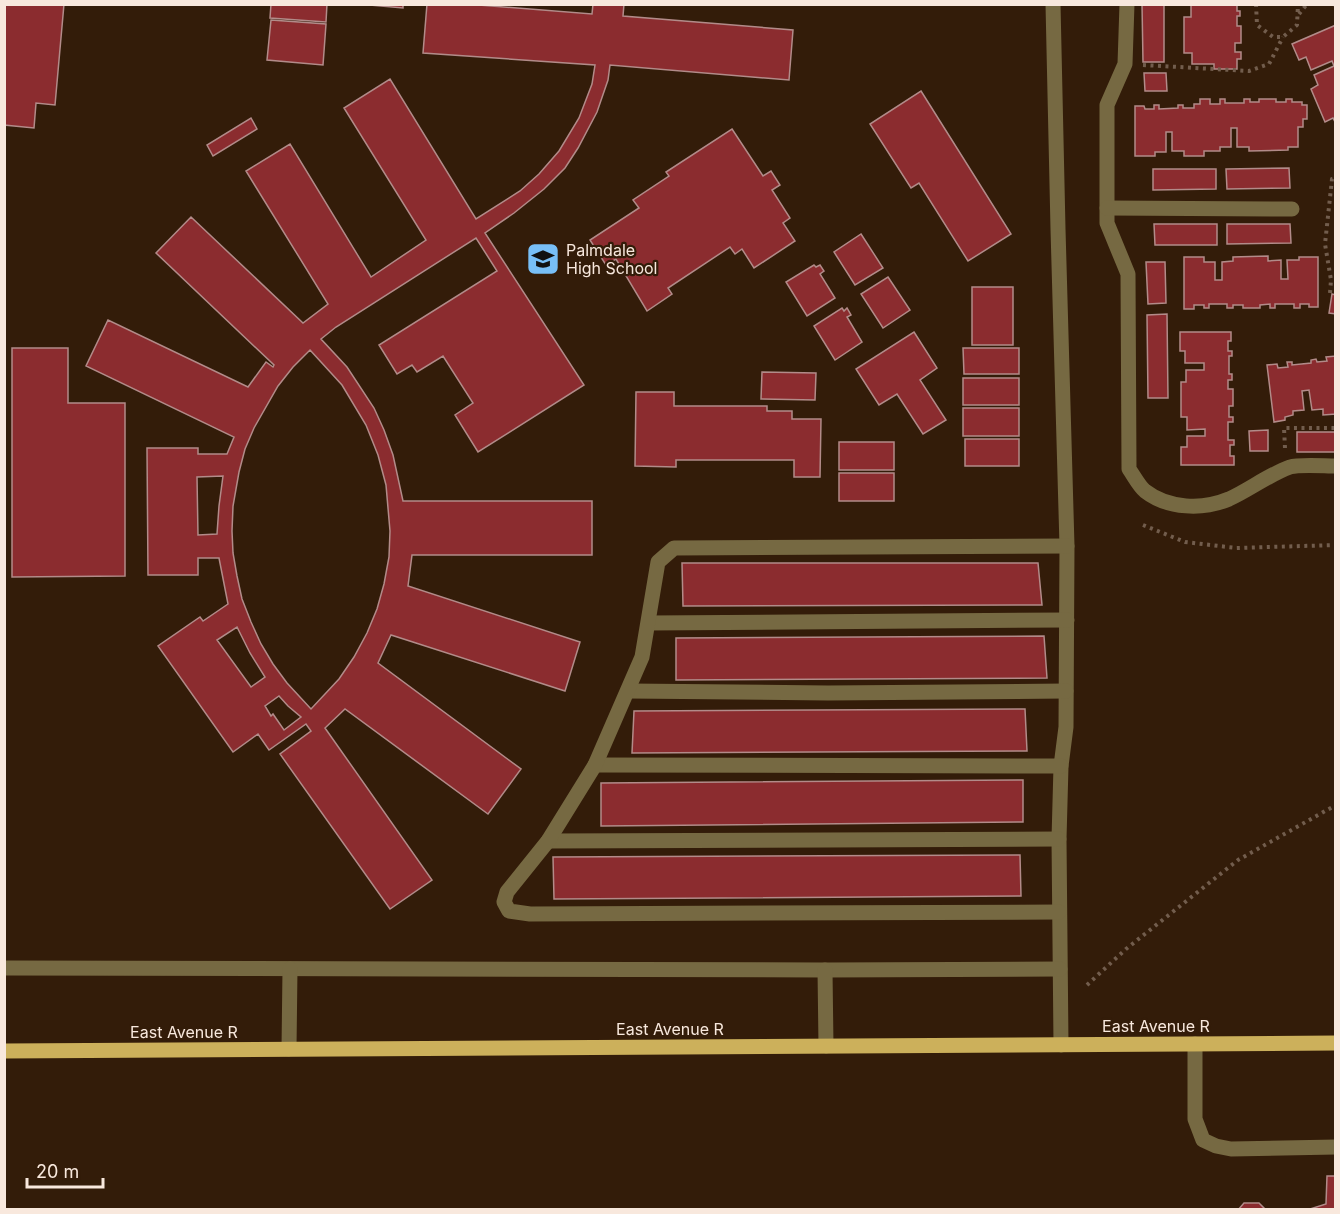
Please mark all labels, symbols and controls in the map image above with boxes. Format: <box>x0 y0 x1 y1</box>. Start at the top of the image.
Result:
place label: Palmdale High School <box>566 240 657 278</box>
school or university icon: Palmdale High School <box>525 241 561 277</box>
street label: East Avenue R <box>1102 1016 1210 1036</box>
street label: East Avenue R <box>616 1019 724 1039</box>
street label: East Avenue R <box>130 1022 238 1042</box>
scale bar <box>27 1151 104 1189</box>
text: 20 m <box>36 1161 79 1182</box>

